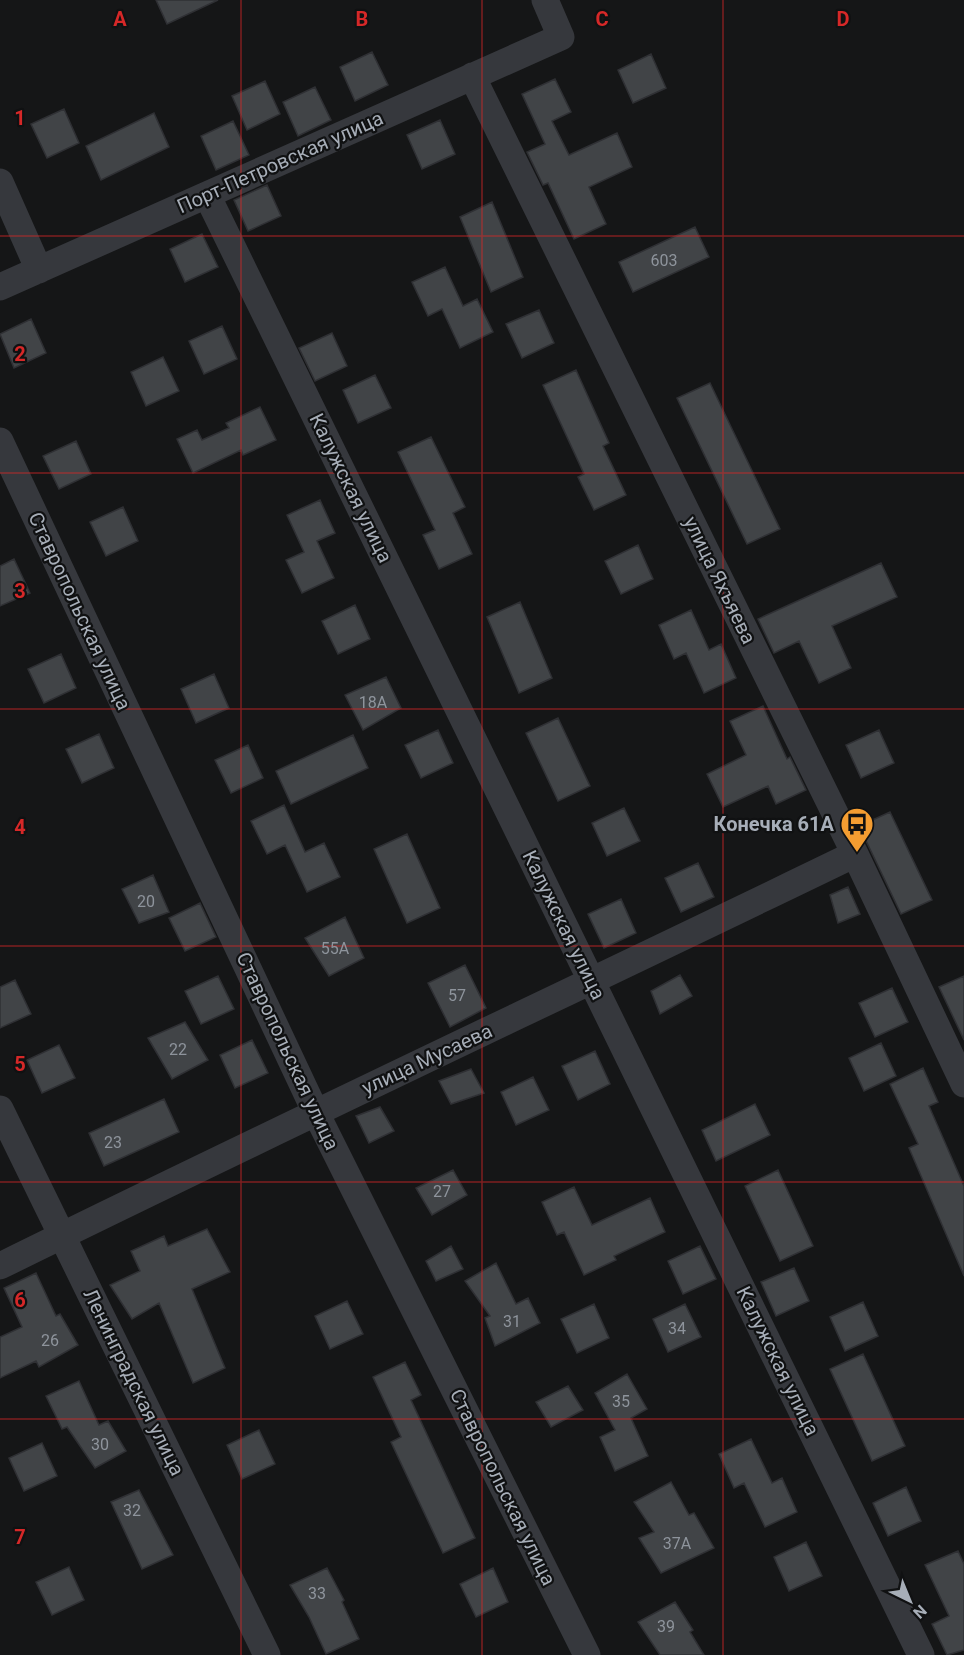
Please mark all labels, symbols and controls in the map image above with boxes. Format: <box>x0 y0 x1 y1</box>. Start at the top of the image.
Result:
text: A <box>113 7 127 31</box>
text: B <box>356 7 368 31</box>
text: C <box>595 7 609 31</box>
text: D <box>837 7 850 31</box>
text: 1 <box>14 106 26 130</box>
street label: Порт-Петровская улица <box>173 106 387 218</box>
house number: 603 <box>651 251 677 270</box>
text: 2 <box>14 342 26 366</box>
street label: Калужская улица <box>305 410 397 566</box>
street label: Ставропольская улица <box>24 508 136 714</box>
street label: улица Яхъяева <box>679 512 761 648</box>
text: 3 <box>14 579 26 603</box>
house number: 18А <box>359 693 388 712</box>
bus stop icon: Конечка 61А <box>839 806 875 853</box>
place label: Конечка 61А <box>714 812 835 836</box>
text: 4 <box>14 815 26 839</box>
street label: Калужская улица <box>518 847 610 1003</box>
house number: 20 <box>137 892 155 911</box>
house number: 55А <box>321 939 350 958</box>
street label: Ставропольская улица <box>232 948 344 1154</box>
house number: 57 <box>448 986 466 1005</box>
street label: улица Мусаева <box>358 1018 496 1100</box>
house number: 22 <box>169 1040 187 1059</box>
text: 5 <box>14 1052 26 1076</box>
house number: 23 <box>104 1133 122 1152</box>
house number: 27 <box>433 1182 451 1201</box>
street label: Калужская улица <box>732 1283 824 1439</box>
street label: Ленинградская улица <box>78 1285 190 1479</box>
text: 6 <box>14 1288 26 1312</box>
house number: 31 <box>503 1312 521 1331</box>
house number: 34 <box>668 1319 686 1338</box>
house number: 26 <box>41 1331 59 1350</box>
street label: Ставропольская улица <box>445 1385 561 1589</box>
house number: 35 <box>612 1392 630 1411</box>
house number: 30 <box>91 1435 109 1454</box>
house number: 32 <box>123 1501 141 1520</box>
text: 7 <box>14 1525 26 1549</box>
house number: 37А <box>663 1534 692 1553</box>
north arrow <box>880 1571 940 1631</box>
house number: 33 <box>308 1584 326 1603</box>
text: N <box>909 1601 930 1622</box>
house number: 39 <box>657 1617 675 1636</box>

